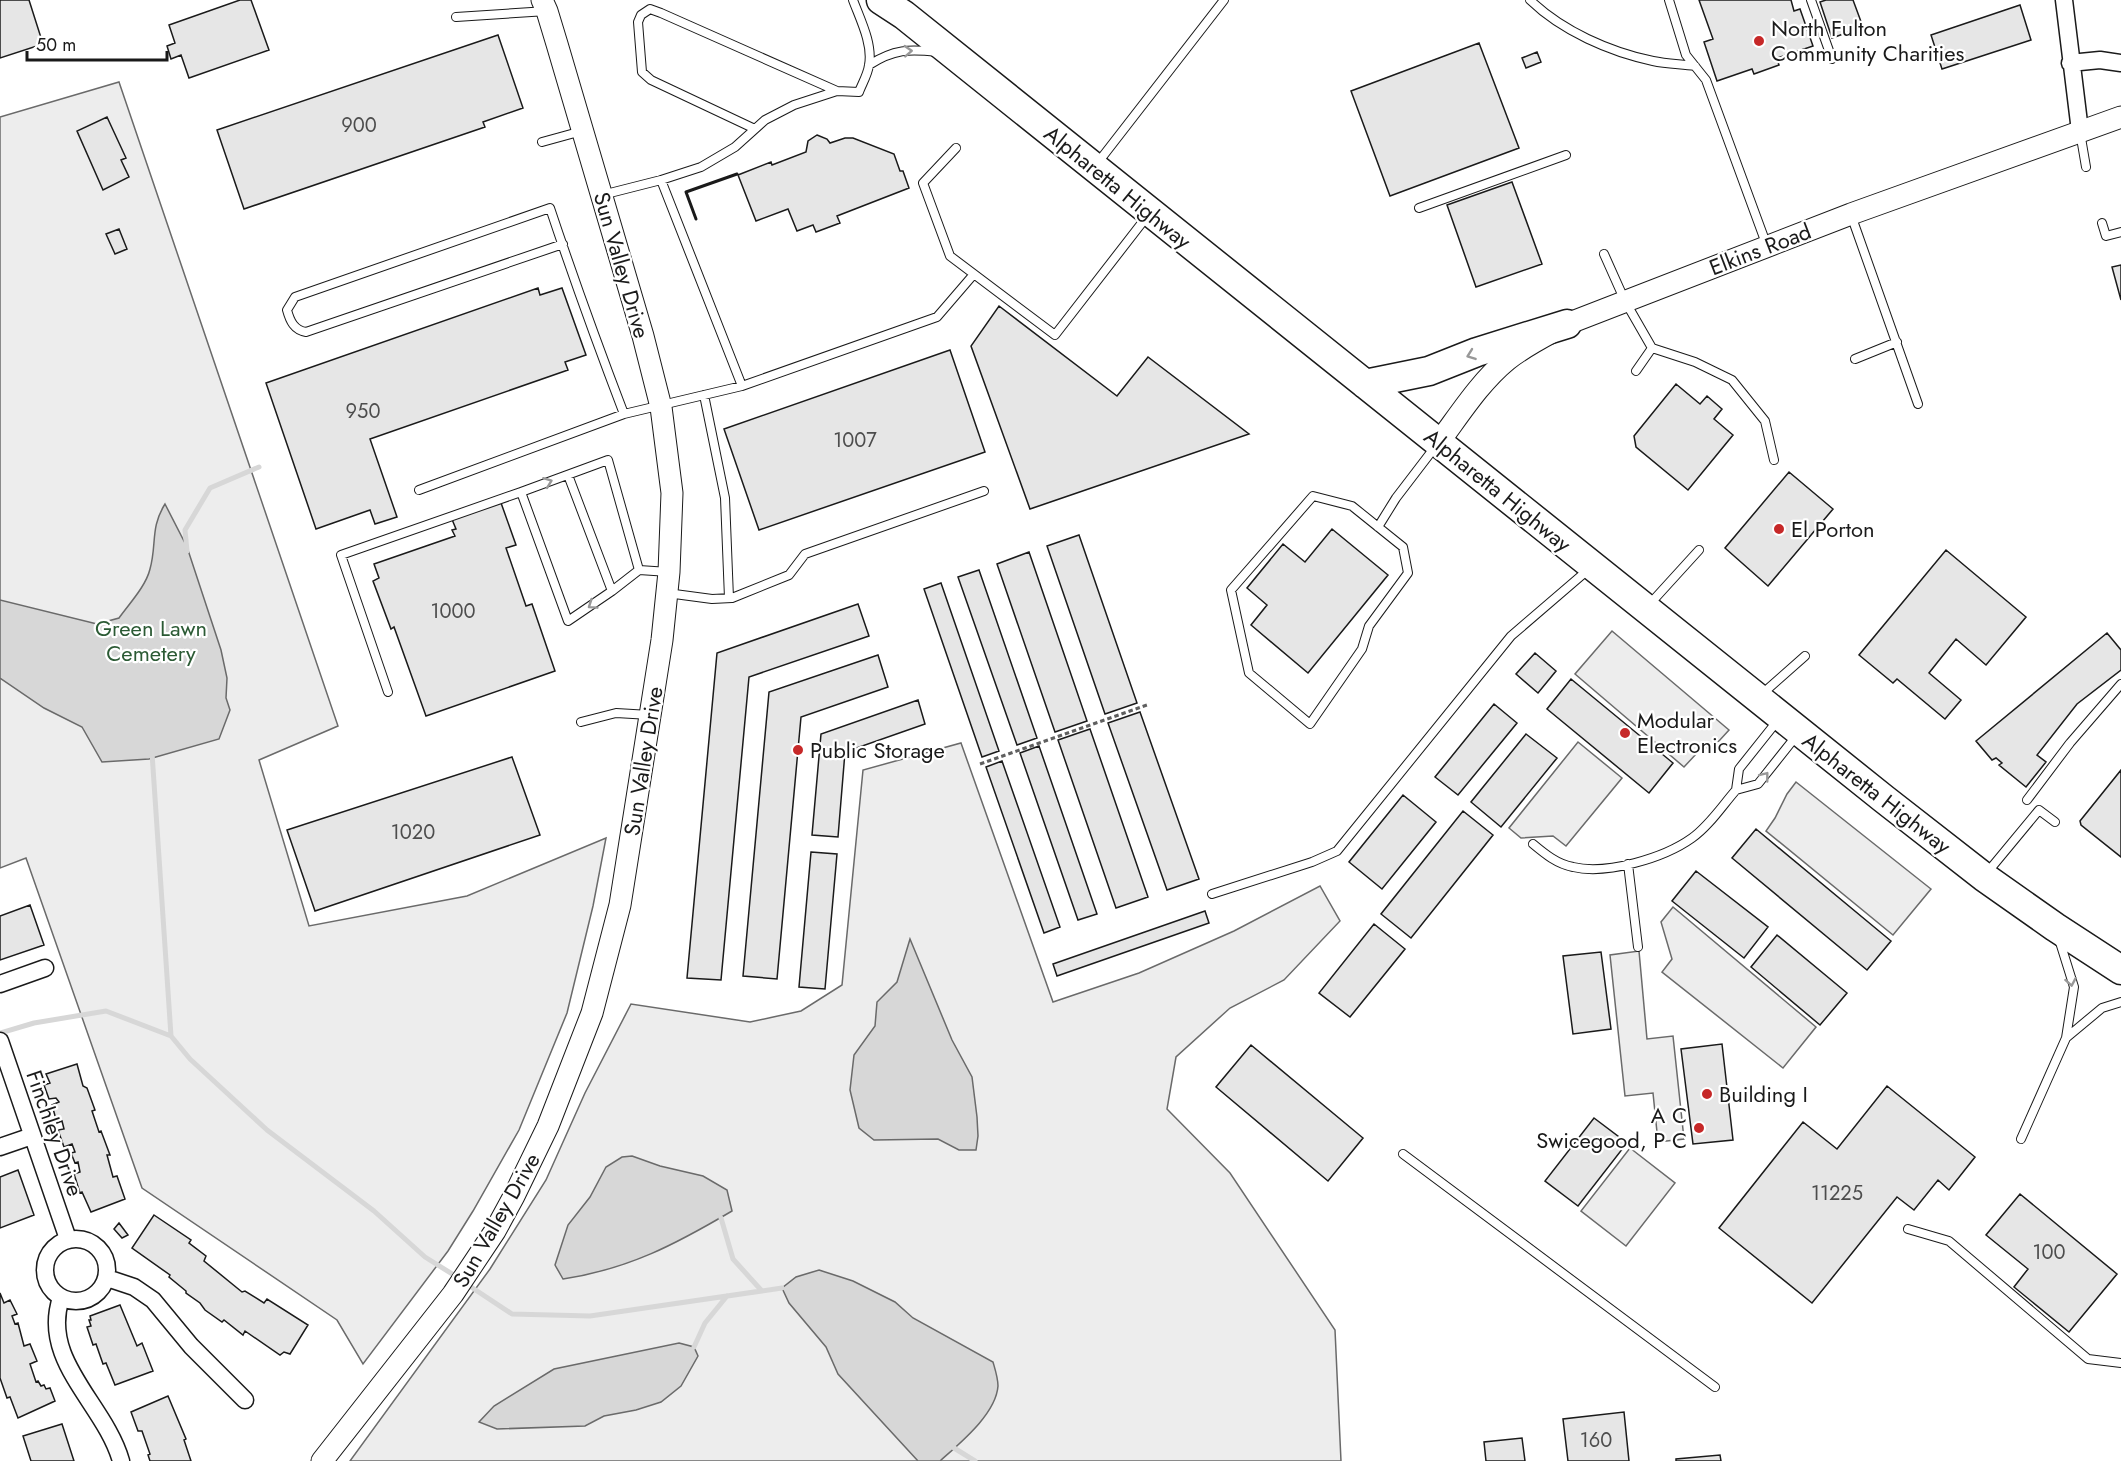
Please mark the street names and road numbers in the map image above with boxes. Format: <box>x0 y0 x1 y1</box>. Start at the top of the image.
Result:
street label: Alpharetta Highway <box>1038 118 1199 257</box>
street label: Sun Valley Drive <box>586 188 658 342</box>
street label: Elkins Road <box>1704 215 1816 283</box>
street label: Alpharetta Highway <box>1418 421 1579 560</box>
street label: Sun Valley Drive <box>615 684 671 838</box>
street label: Alpharetta Highway <box>1796 725 1958 862</box>
street label: Finchley Drive <box>18 1066 92 1200</box>
street label: Sun Valley Drive <box>444 1147 548 1293</box>

